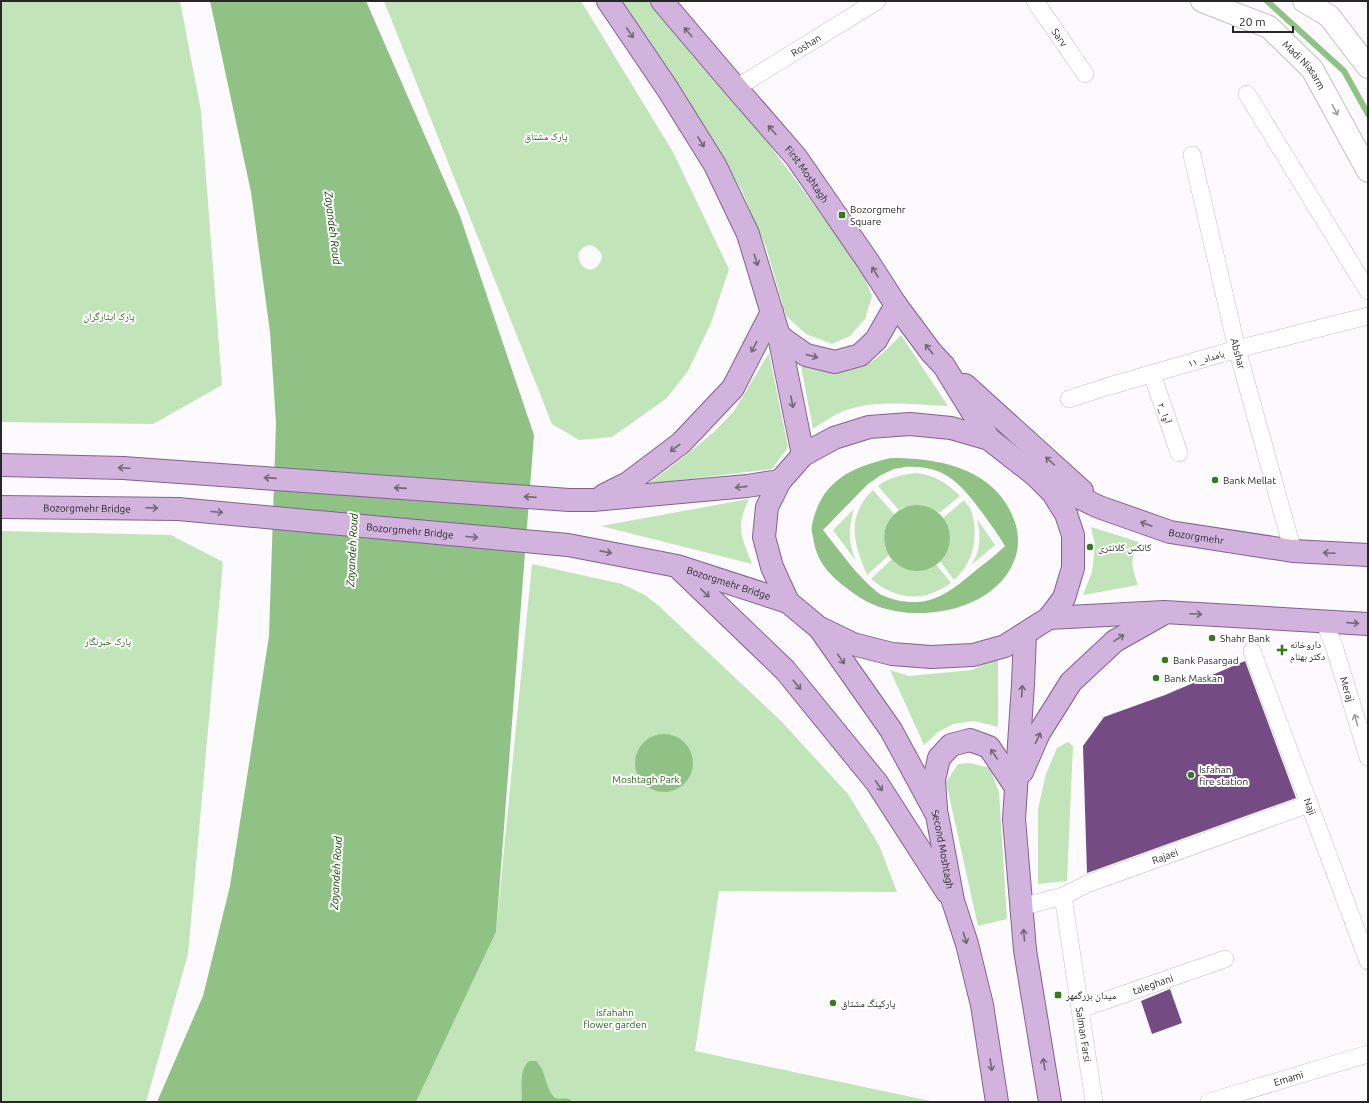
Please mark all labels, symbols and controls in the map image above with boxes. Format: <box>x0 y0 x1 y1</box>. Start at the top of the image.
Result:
scale bar <box>1233 8 1293 34</box>
text: 20 m <box>1239 15 1266 28</box>
one-way arrow <box>683 26 692 37</box>
street label: Sarv <box>1049 27 1070 49</box>
one-way arrow <box>626 28 634 39</box>
street label: Roshan <box>789 32 823 59</box>
street label: Madi Niasarm <box>1280 39 1327 92</box>
one-way arrow <box>1331 104 1339 116</box>
one-way arrow <box>768 125 777 136</box>
park label: پارک مشتاق <box>524 131 568 143</box>
one-way arrow <box>697 136 705 147</box>
street label: First Moshtagh <box>783 144 831 205</box>
water label: Zayandeh Roud <box>322 190 344 266</box>
place label: Bozorgmehr Square <box>850 204 906 227</box>
marker: Bozorgmehr Square <box>837 210 847 220</box>
one-way arrow <box>753 253 760 266</box>
one-way arrow <box>871 267 879 278</box>
park label: پارک ایثارگران <box>83 311 135 323</box>
street label: Abshar <box>1229 337 1247 371</box>
one-way arrow <box>750 340 757 352</box>
one-way arrow <box>925 343 933 354</box>
street label: ۱۱ _بامداد <box>1187 348 1226 369</box>
one-way arrow <box>805 353 818 360</box>
one-way arrow <box>789 395 797 408</box>
street label: ۲_ آوا <box>1156 401 1173 425</box>
one-way arrow <box>669 443 680 452</box>
one-way arrow <box>1044 457 1055 466</box>
one-way arrow <box>118 464 131 471</box>
one-way arrow <box>264 475 277 482</box>
marker: Bank Mellat <box>1210 475 1220 485</box>
place label: Bank Mellat <box>1223 475 1276 486</box>
one-way arrow <box>735 483 748 490</box>
one-way arrow <box>394 484 407 491</box>
one-way arrow <box>524 493 537 500</box>
street label: Bozorgmehr Bridge <box>43 502 131 514</box>
one-way arrow <box>145 504 158 512</box>
one-way arrow <box>210 509 223 516</box>
water label: Zayandeh Roud <box>344 512 360 588</box>
one-way arrow <box>1140 519 1152 527</box>
street label: Bozorgmehr Bridge <box>366 521 454 540</box>
street label: Bozorgmehr <box>1168 527 1225 546</box>
one-way arrow <box>465 533 478 540</box>
marker: کانکس کلانتری <box>1085 542 1095 552</box>
place label: کانکس کلانتری <box>1098 542 1151 554</box>
one-way arrow <box>599 549 612 557</box>
one-way arrow <box>1323 549 1336 556</box>
street label: Bozorgmehr Bridge <box>685 564 772 602</box>
one-way arrow <box>700 588 710 598</box>
one-way arrow <box>1189 611 1202 618</box>
one-way arrow <box>1346 620 1359 627</box>
marker: Shahr Bank <box>1207 633 1217 643</box>
place label: Shahr Bank <box>1220 633 1270 644</box>
one-way arrow <box>1113 634 1125 642</box>
park label: پارک خبرنگار <box>84 636 131 648</box>
place label: داروخانه دکتر بهنام <box>1290 639 1325 664</box>
marker: داروخانه دکتر بهنام <box>1277 645 1287 655</box>
one-way arrow <box>836 653 845 664</box>
marker: Bank Pasargad <box>1160 655 1170 665</box>
place label: Bank Pasargad <box>1173 655 1239 666</box>
marker: Bank Maskan <box>1151 673 1161 683</box>
place label: Bank Maskan <box>1164 673 1223 684</box>
street label: Meraj <box>1338 675 1356 703</box>
one-way arrow <box>793 679 802 690</box>
one-way arrow <box>1019 685 1026 698</box>
one-way arrow <box>1352 714 1359 727</box>
one-way arrow <box>1035 732 1042 744</box>
one-way arrow <box>990 748 998 759</box>
place label: Isfahan fire station <box>1199 764 1248 787</box>
marker: Isfahan fire station <box>1186 770 1196 780</box>
park label: Moshtagh Park <box>612 774 680 785</box>
one-way arrow <box>875 780 883 791</box>
street label: Naji <box>1302 797 1318 817</box>
street label: Second Moshtagh <box>929 808 956 890</box>
water label: Zayandeh Roud <box>328 835 344 911</box>
street label: Rajaei <box>1150 847 1180 866</box>
one-way arrow <box>1020 929 1027 942</box>
one-way arrow <box>962 932 969 945</box>
street label: taleghani <box>1131 972 1175 997</box>
marker: میدان بزرگمهر <box>1053 990 1063 1000</box>
place label: میدان بزرگمهر <box>1065 990 1117 1002</box>
marker: پارکینگ مشتاق <box>828 998 838 1008</box>
place label: پارکینگ مشتاق <box>841 998 895 1010</box>
street label: Salman Farsi <box>1074 1006 1093 1063</box>
park label: isfahahn flower garden <box>583 1007 647 1030</box>
one-way arrow <box>1040 1057 1048 1070</box>
one-way arrow <box>987 1059 995 1072</box>
street label: Emami <box>1272 1069 1305 1088</box>

